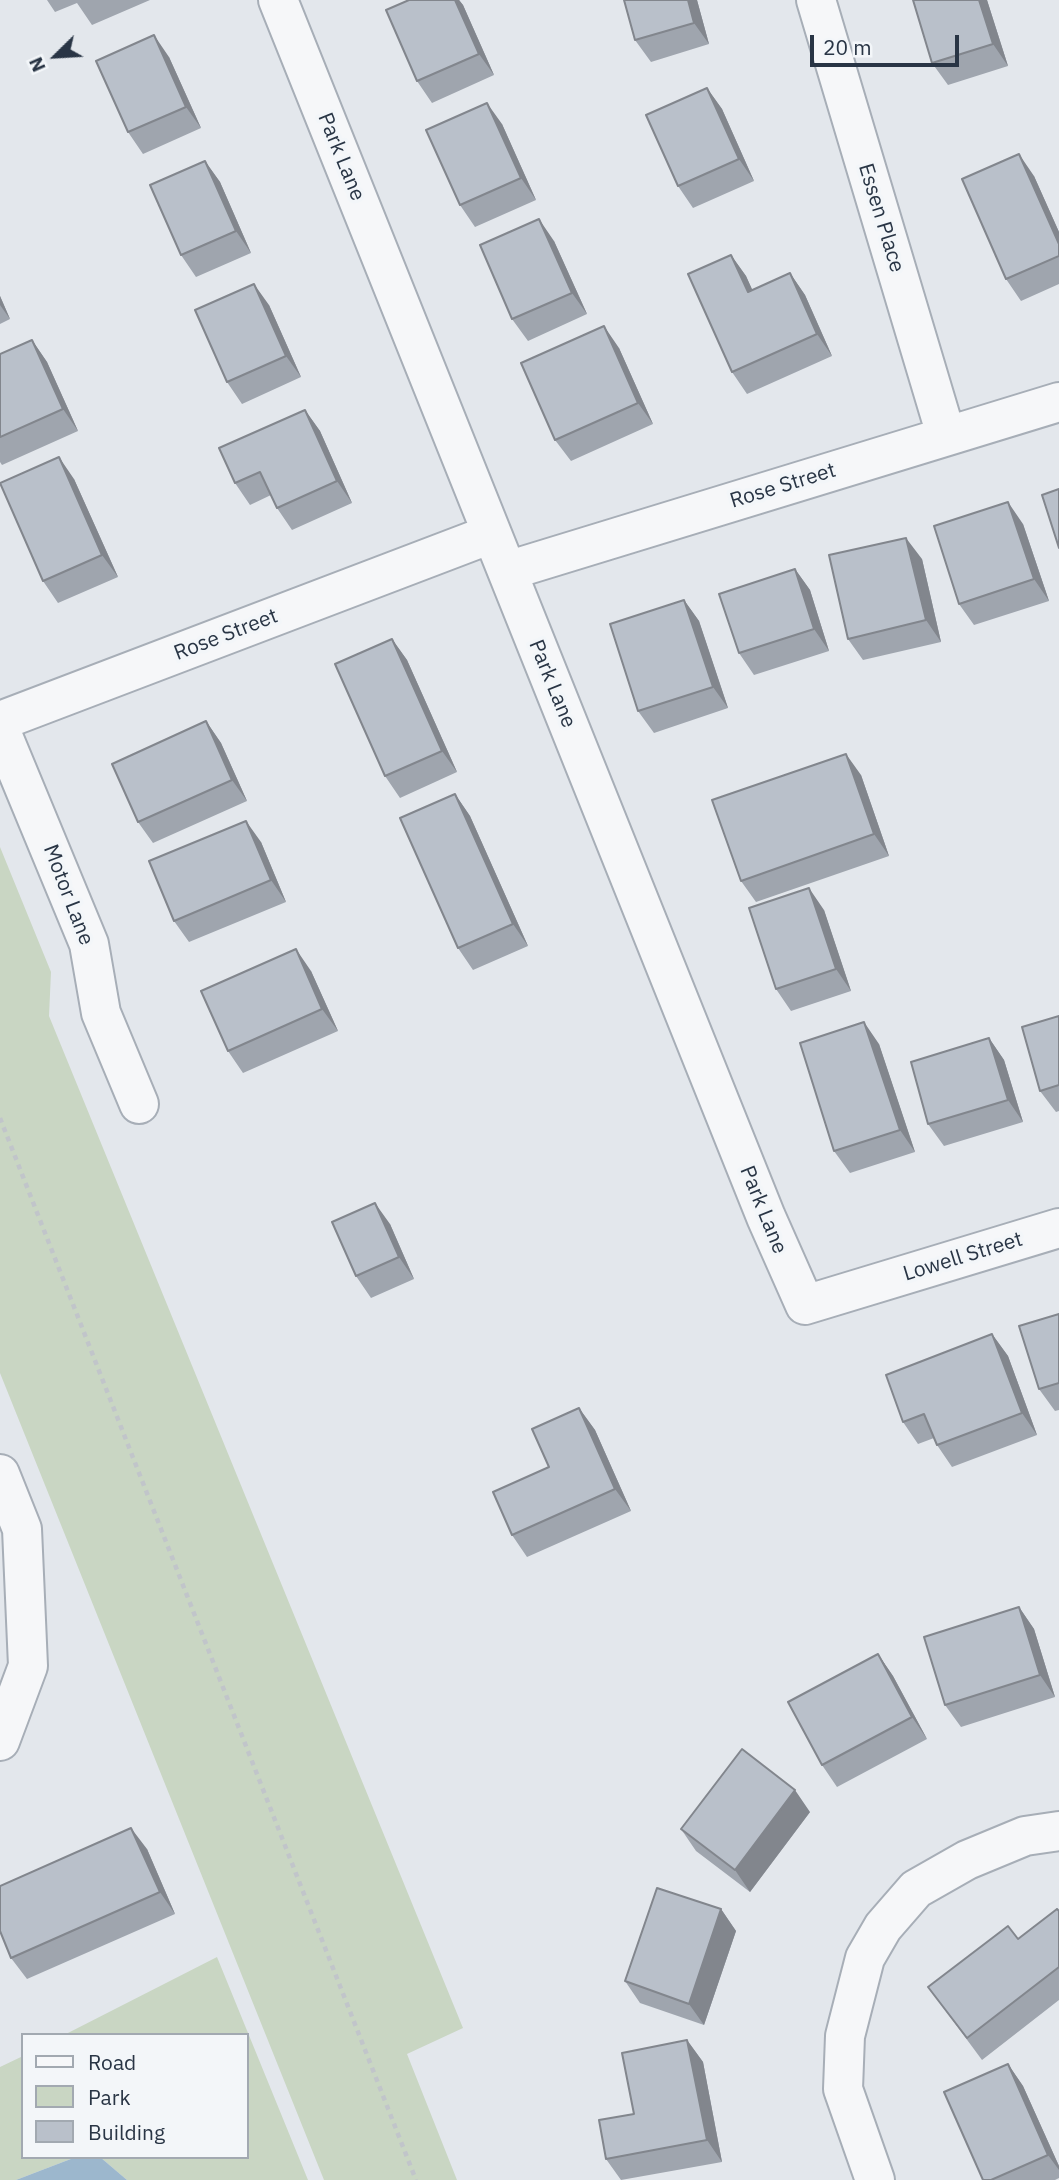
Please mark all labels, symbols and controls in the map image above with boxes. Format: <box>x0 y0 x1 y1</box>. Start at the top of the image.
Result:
north arrow <box>21 21 91 91</box>
scale bar <box>814 21 963 65</box>
text: 20 m <box>823 33 872 61</box>
text: N <box>23 53 51 76</box>
street label: Park Lane <box>312 109 370 205</box>
street label: Essen Place <box>852 160 910 276</box>
street label: Rose Street <box>727 458 839 514</box>
street label: Rose Street <box>171 604 281 666</box>
street label: Park Lane <box>523 636 581 732</box>
street label: Motor Lane <box>37 841 99 949</box>
street label: Park Lane <box>734 1162 792 1258</box>
street label: Lowell Street <box>900 1227 1026 1287</box>
legend <box>21 2033 248 2159</box>
text: Road <box>88 2048 136 2076</box>
text: Park <box>88 2083 131 2111</box>
text: Building <box>88 2118 165 2146</box>

